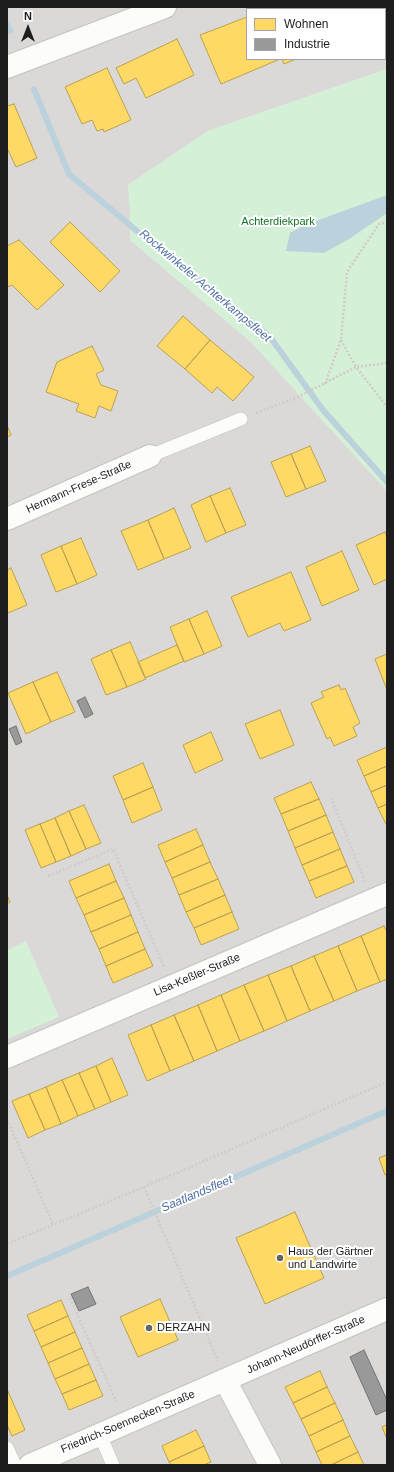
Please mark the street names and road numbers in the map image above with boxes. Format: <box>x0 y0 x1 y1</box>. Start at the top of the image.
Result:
street label: Hermann-Frese-Straße <box>24 458 134 516</box>
street label: Lisa-Keßler-Straße <box>152 951 242 999</box>
street label: Johann-Neudörffer-Straße <box>245 1313 367 1377</box>
street label: Friedrich-Soennecken-Straße <box>59 1388 197 1456</box>

